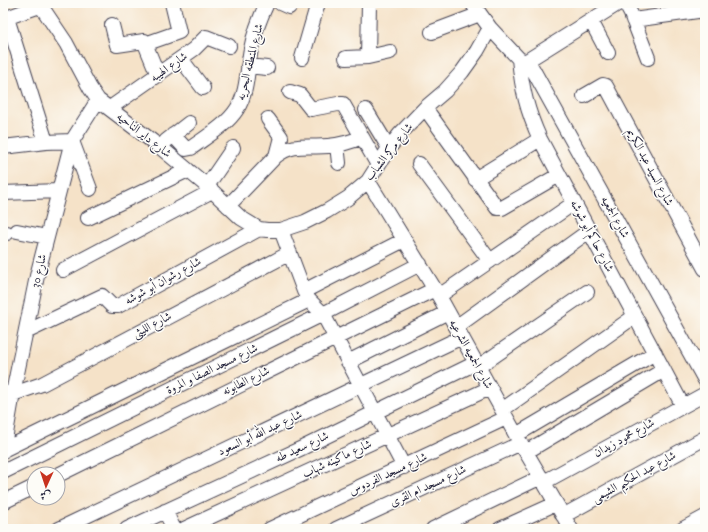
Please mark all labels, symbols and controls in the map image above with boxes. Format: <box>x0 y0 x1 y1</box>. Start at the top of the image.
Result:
street label: شارع المنطقه البحريه <box>233 22 270 103</box>
street label: شارع الهيبه <box>148 49 192 88</box>
street label: شارع داير الناحيه <box>112 109 174 163</box>
street label: شارع مركز الشباب <box>362 120 419 186</box>
street label: شارع السيد عبد الكريم <box>621 126 677 210</box>
street label: شارع الجمعيه <box>595 193 633 242</box>
street label: شارع حاكم أبو شوشه <box>564 197 618 276</box>
street label: شارع 30 <box>28 253 53 290</box>
street label: شارع رشوان أبو شوشه <box>122 253 205 311</box>
street label: شارع الليثى <box>130 308 176 344</box>
street label: شارع الجمعيه الشرعيه <box>443 317 496 393</box>
street label: شارع مسجد الصفا و المروة <box>164 340 262 400</box>
street label: شارع الطابونه <box>220 363 274 402</box>
street label: شارع عبد الله أبو السعود <box>214 404 306 462</box>
street label: شارع محمود زيدان <box>591 415 659 463</box>
street label: شارع سعيد طه <box>273 428 332 469</box>
street label: شارع ماكينه شهاب <box>300 436 376 484</box>
street label: شارع عبد الحكيم الشيمى <box>589 448 681 510</box>
street label: شارع مسجد الفردوس <box>346 449 431 501</box>
street label: شارع مسجد ام القرى <box>387 462 470 513</box>
north arrow <box>26 466 66 506</box>
text: ش <box>40 489 51 502</box>

